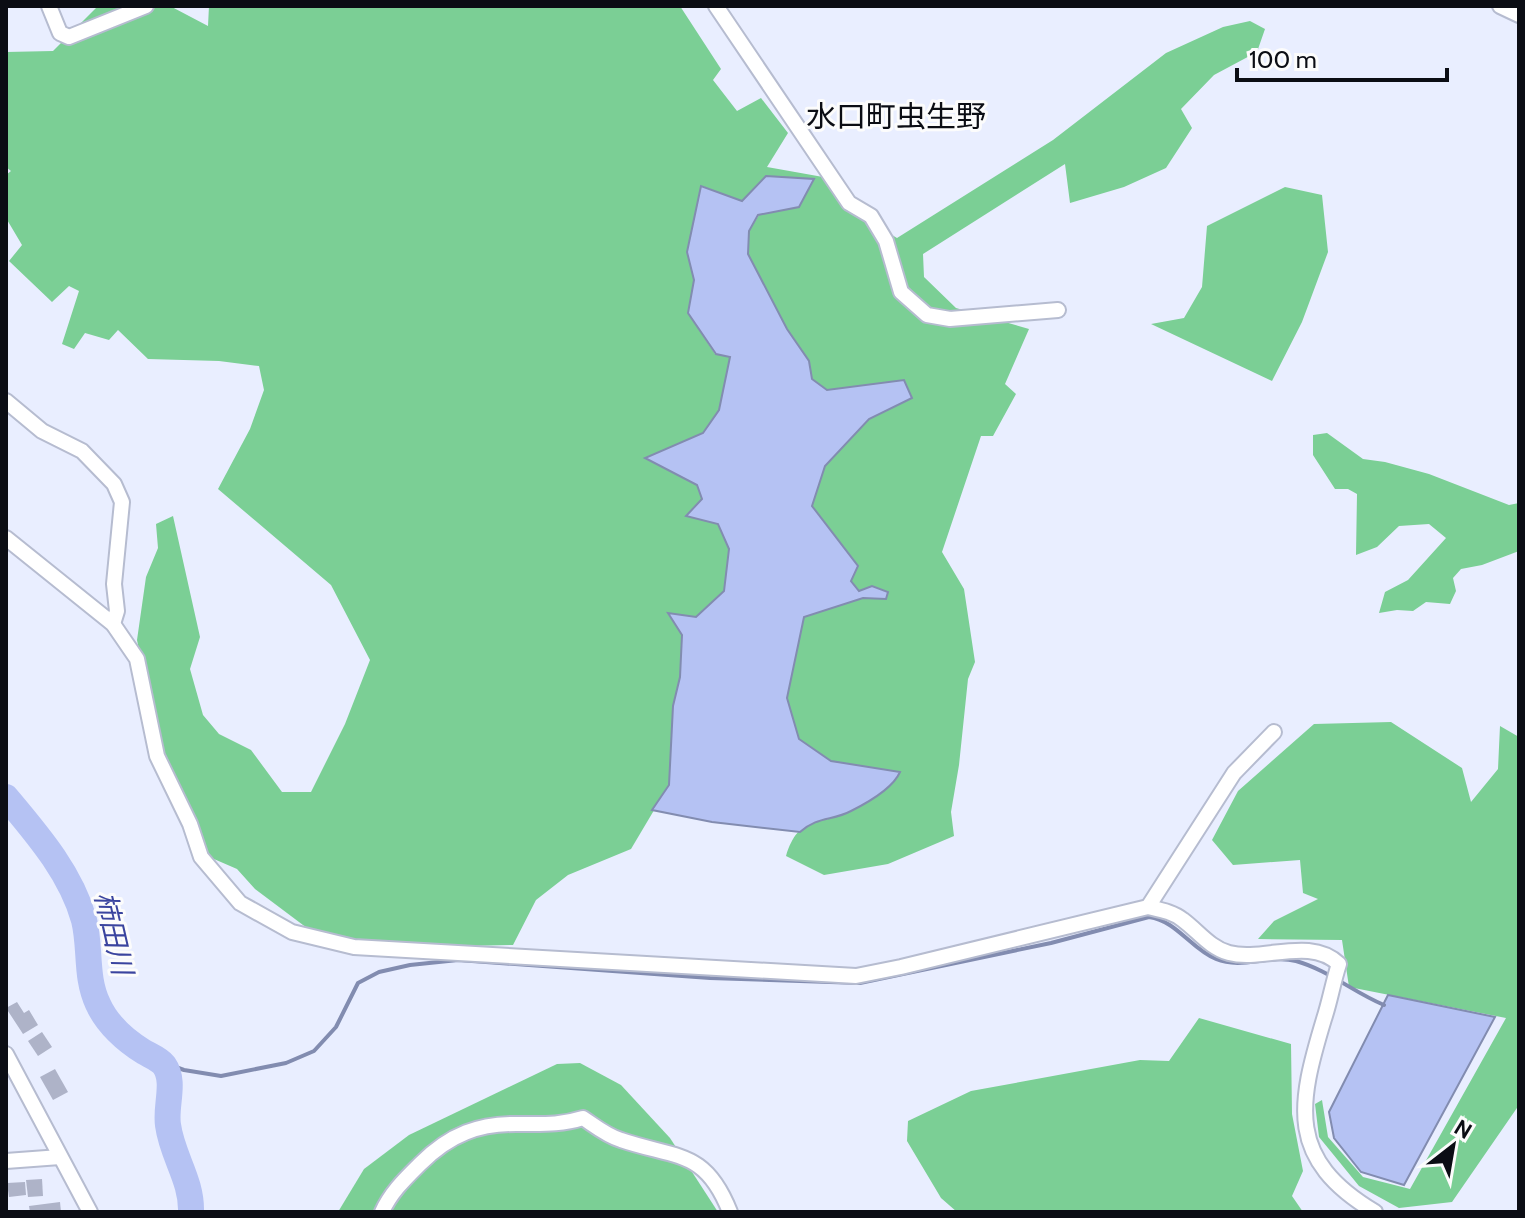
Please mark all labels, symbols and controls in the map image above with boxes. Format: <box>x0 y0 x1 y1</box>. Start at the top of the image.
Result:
scale bar <box>1237 32 1447 82</box>
text: 100 m <box>1249 45 1317 74</box>
district label: 水口町虫生野 <box>806 98 986 135</box>
water label: 柿田川 <box>88 888 141 981</box>
north arrow <box>1413 1106 1493 1186</box>
text: N <box>1449 1114 1477 1145</box>

